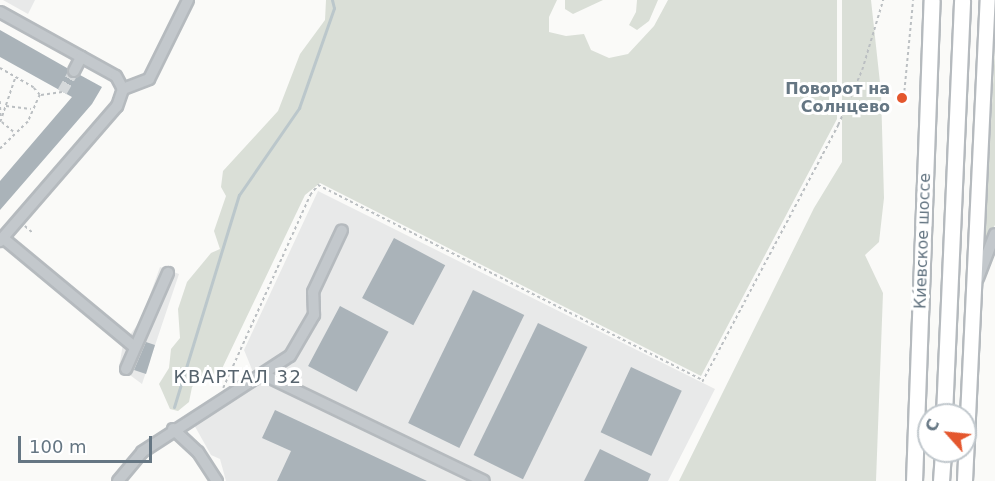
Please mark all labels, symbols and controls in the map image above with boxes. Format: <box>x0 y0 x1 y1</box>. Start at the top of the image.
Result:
place label: Поворот на Солнцево <box>785 79 890 117</box>
marker: Поворот на Солнцево <box>895 91 909 105</box>
street label: Киевское шоссе <box>911 173 935 309</box>
district label: КВАРТАЛ 32 <box>174 366 302 388</box>
north arrow <box>917 403 977 463</box>
text: С <box>921 416 943 435</box>
scale bar <box>21 424 154 462</box>
text: 100 m <box>29 436 87 457</box>

